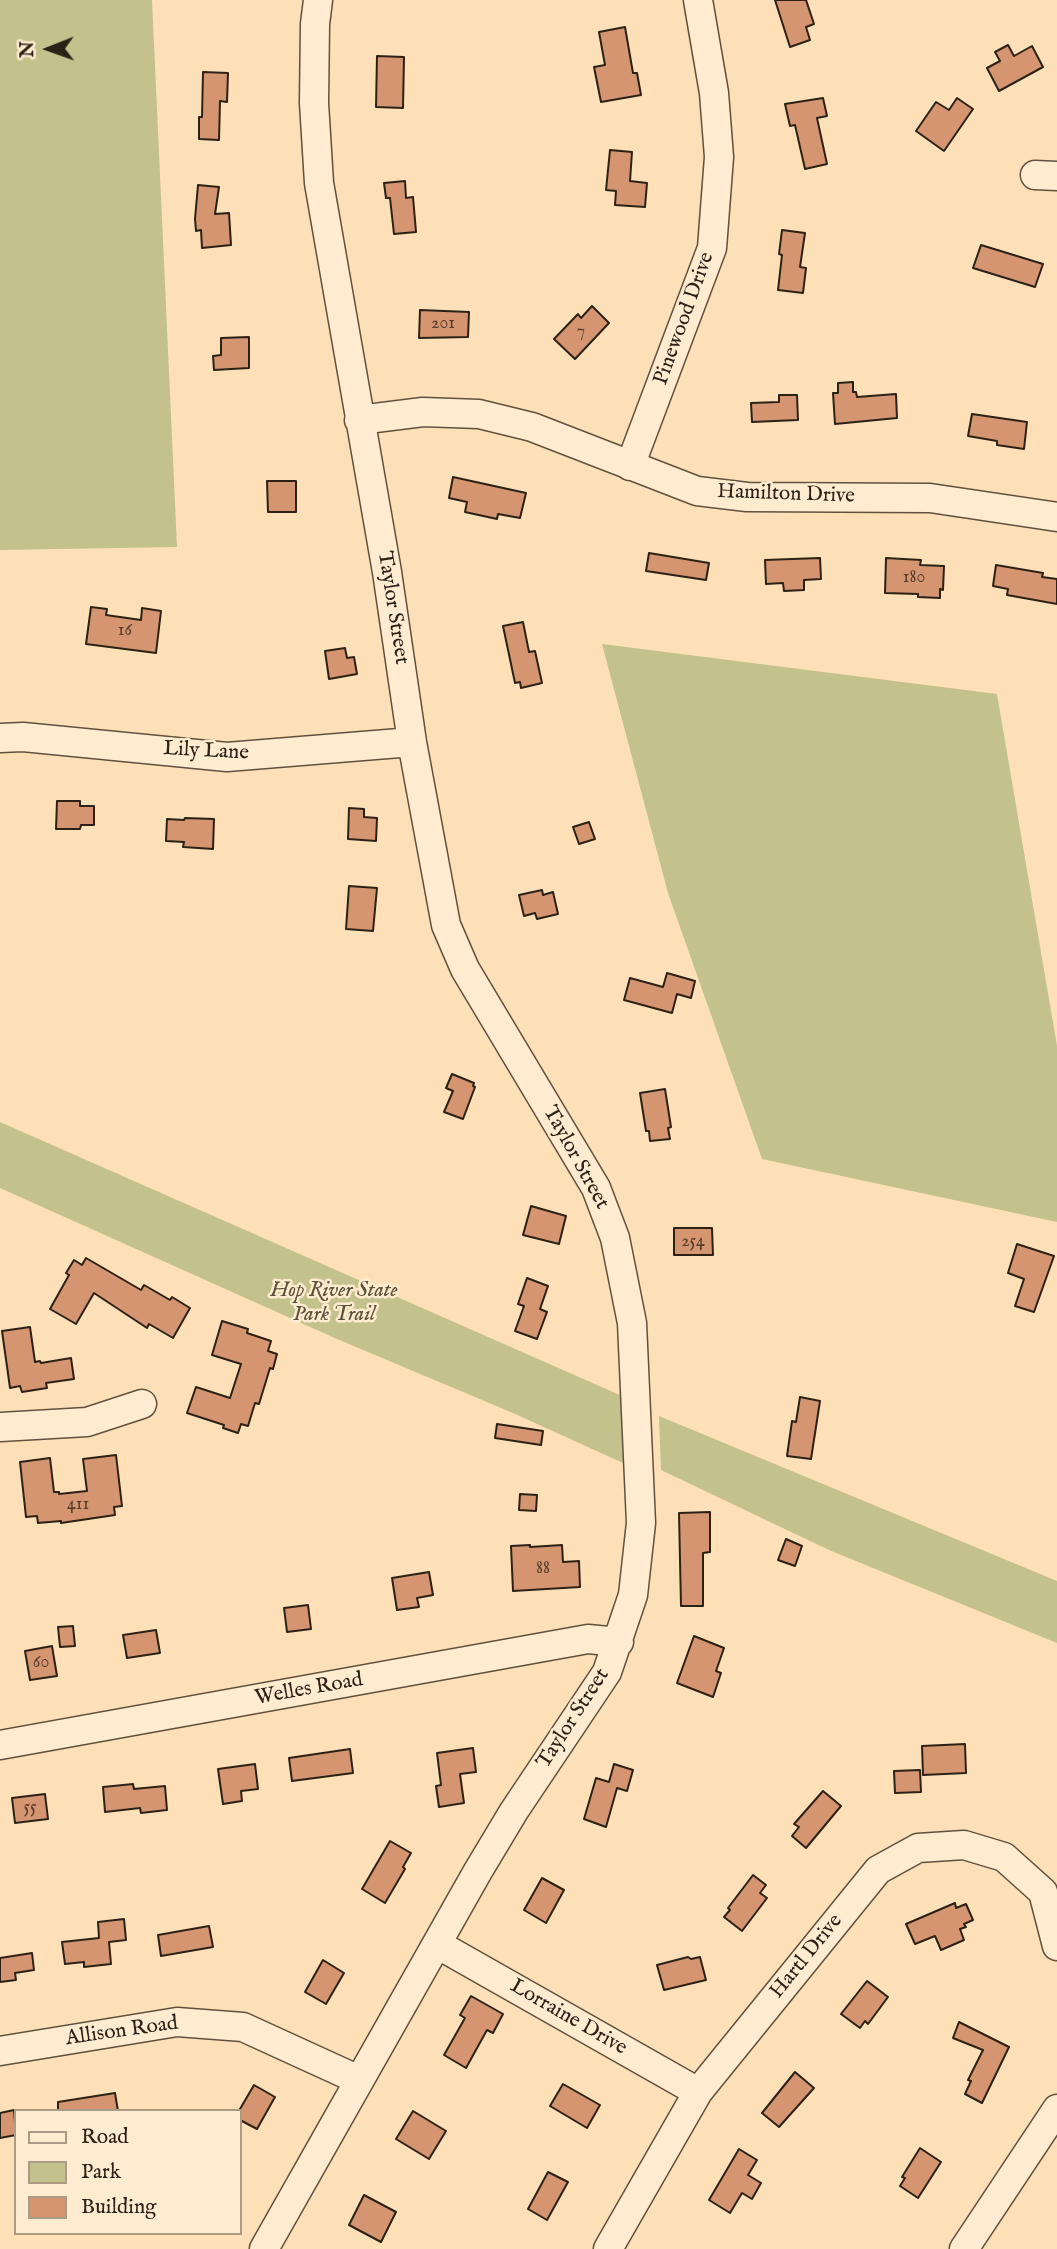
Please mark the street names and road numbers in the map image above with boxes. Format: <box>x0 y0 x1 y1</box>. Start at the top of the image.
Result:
street label: Pinewood Drive <box>649 249 721 389</box>
street label: Hamilton Drive <box>717 480 855 510</box>
street label: Taylor Street <box>371 550 413 666</box>
street label: Lily Lane <box>163 737 249 767</box>
street label: Taylor Street <box>536 1102 614 1214</box>
street label: Taylor Street <box>532 1664 616 1774</box>
street label: Welles Road <box>253 1668 365 1712</box>
street label: Hartl Drive <box>765 1910 849 2004</box>
street label: Lorraine Drive <box>505 1974 631 2062</box>
street label: Allison Road <box>64 2012 180 2052</box>

